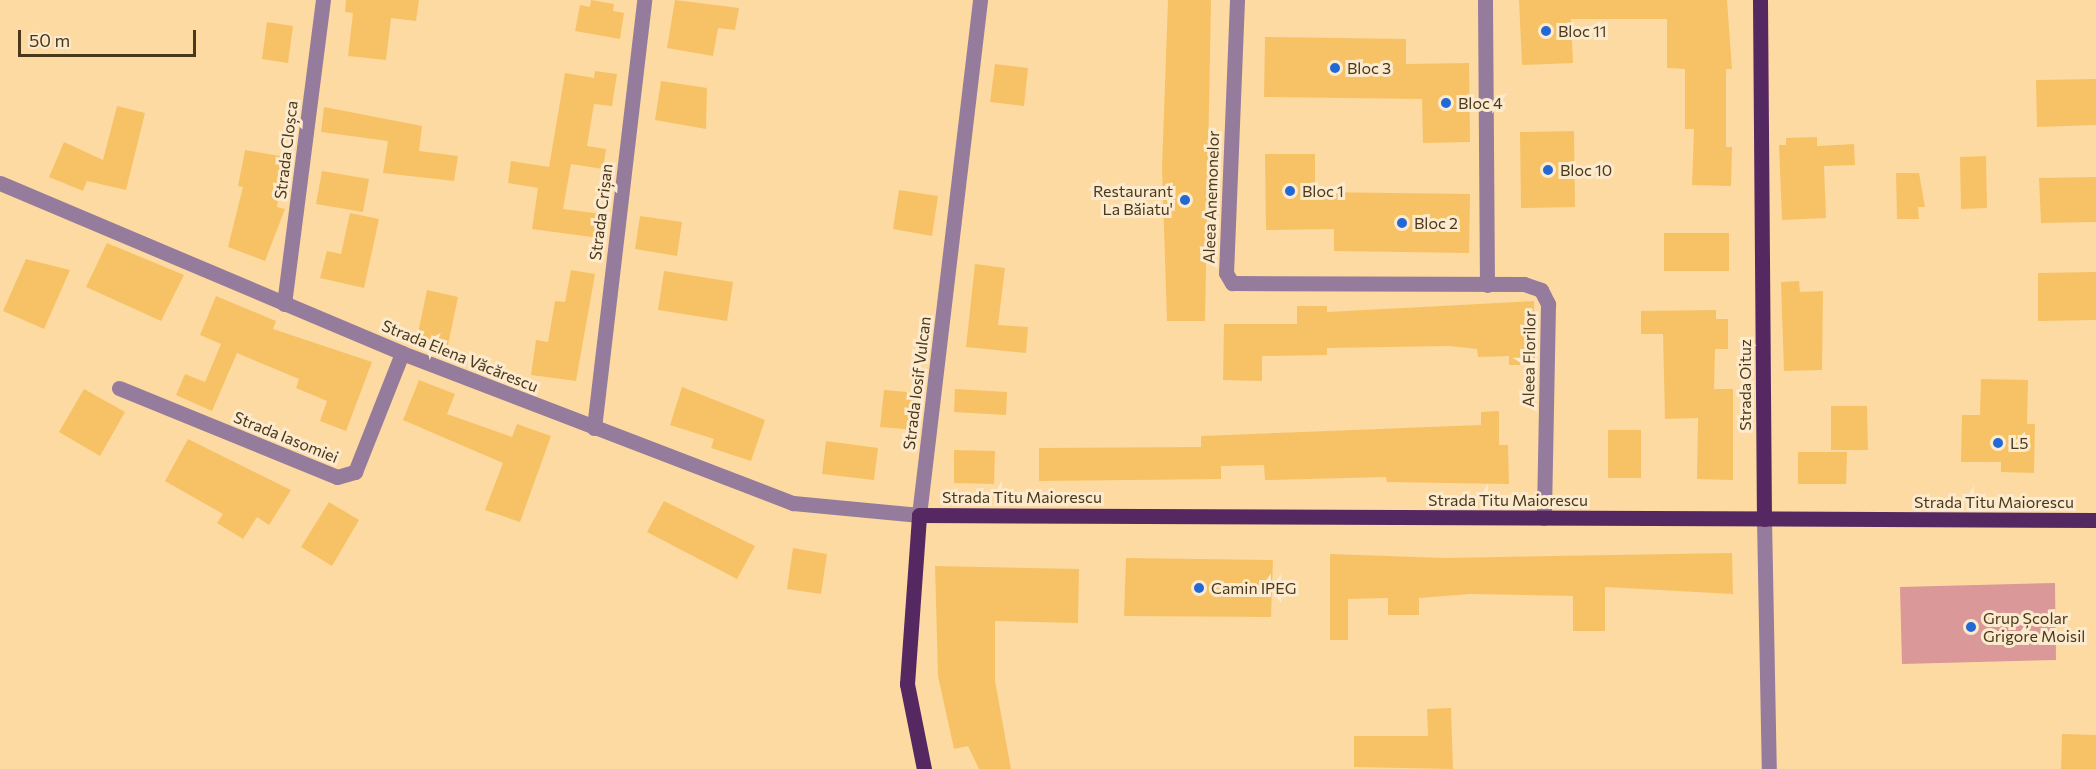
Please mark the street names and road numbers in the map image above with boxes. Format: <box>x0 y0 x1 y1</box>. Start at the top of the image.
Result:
street label: Strada Cloșca <box>270 100 302 200</box>
street label: Aleea Anemonelor <box>1199 130 1223 264</box>
street label: Strada Crișan <box>586 163 616 261</box>
street label: Aleea Florilor <box>1519 310 1539 408</box>
street label: Strada Iosif Vulcan <box>899 315 935 451</box>
street label: Strada Elena Văcărescu <box>379 316 541 396</box>
street label: Strada Oituz <box>1735 339 1755 431</box>
street label: Strada Iasomiei <box>231 407 341 467</box>
street label: Strada Titu Maiorescu <box>942 487 1102 507</box>
street label: Strada Titu Maiorescu <box>1428 490 1588 510</box>
street label: Strada Titu Maiorescu <box>1914 492 2074 512</box>

